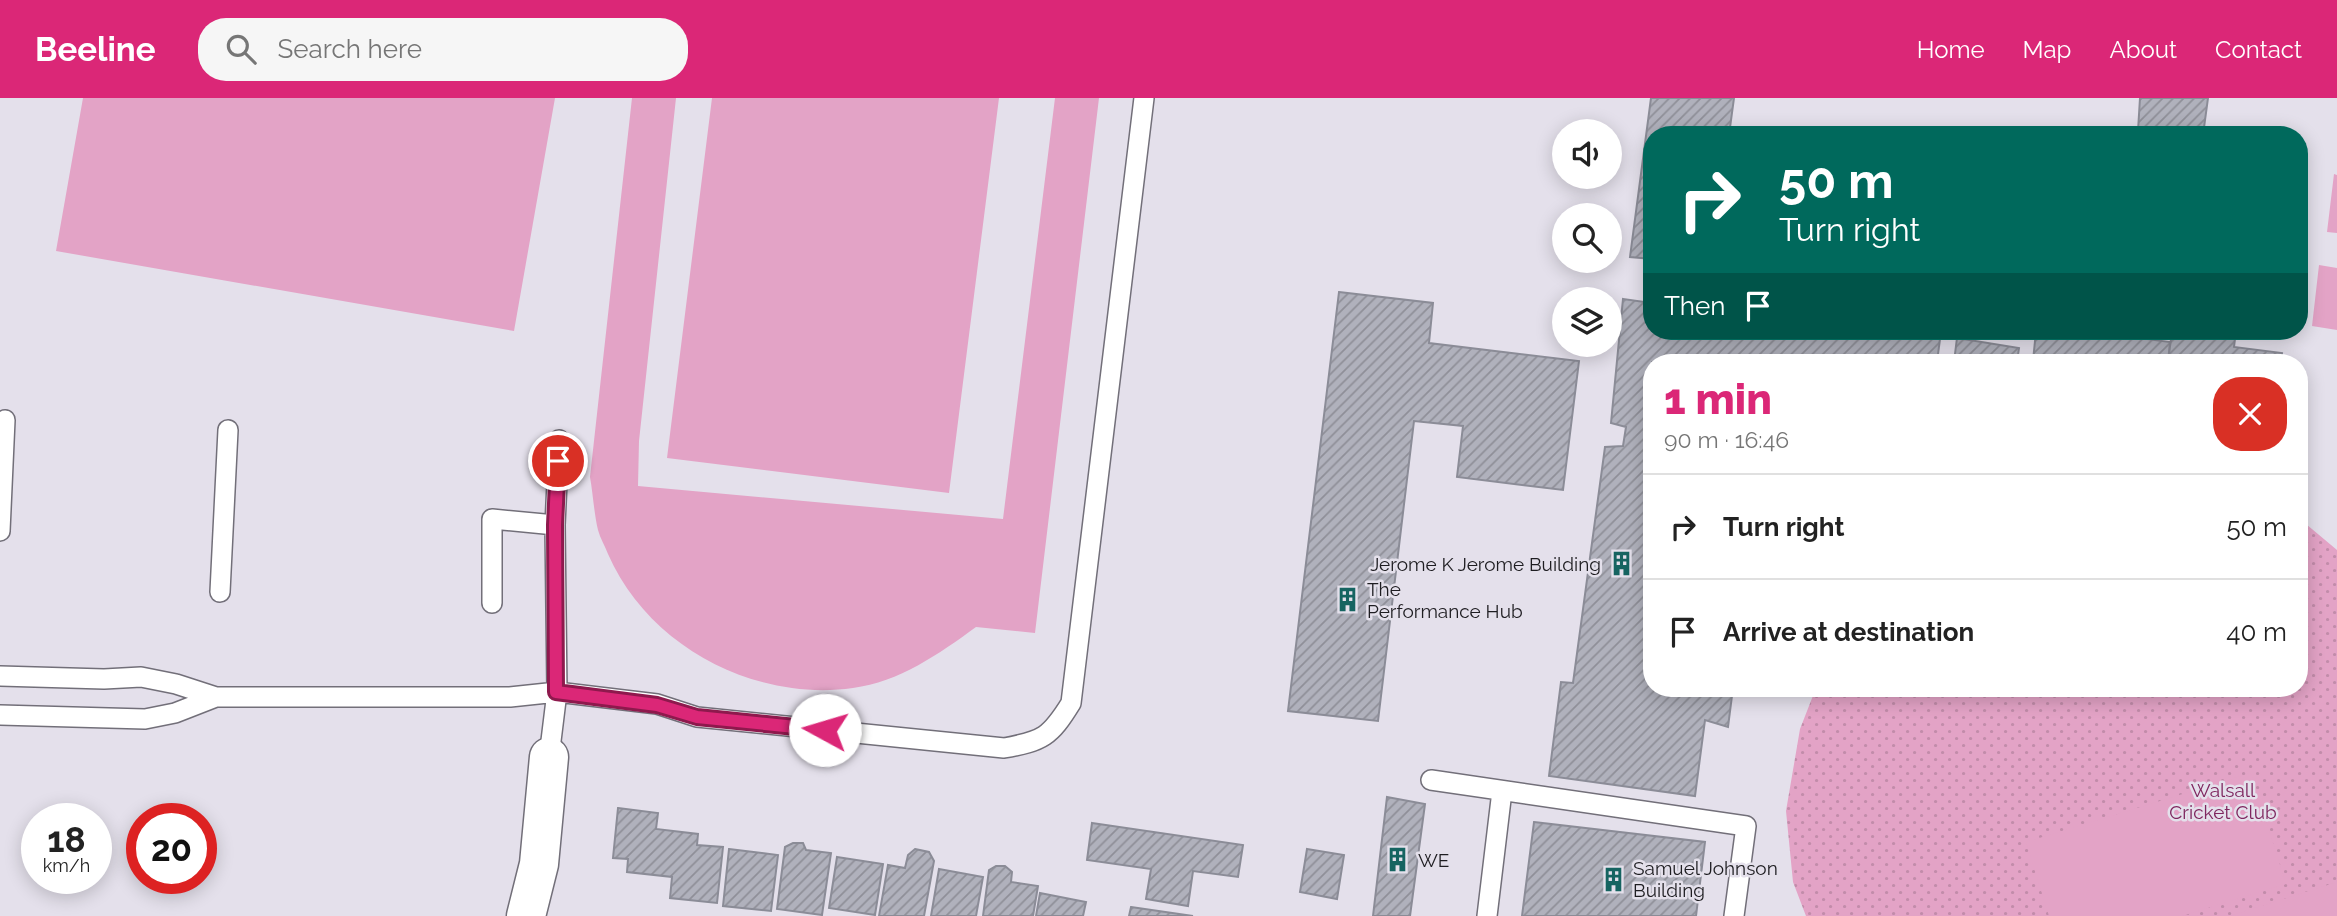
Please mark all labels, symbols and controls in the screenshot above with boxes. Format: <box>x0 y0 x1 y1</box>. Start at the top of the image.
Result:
search box <box>198 18 688 81</box>
text: Beeline <box>35 30 156 69</box>
icon: search <box>222 30 260 68</box>
text: Search here <box>278 34 422 64</box>
text: Home <box>1917 35 1985 64</box>
text: Map <box>2023 35 2071 64</box>
text: About <box>2109 35 2177 64</box>
text: Contact <box>2215 35 2302 64</box>
map controls <box>1552 119 1622 357</box>
button: sound <box>1552 119 1622 189</box>
text: 50 m <box>1779 152 1894 209</box>
icon: right <box>1664 154 1755 245</box>
button: search <box>1552 203 1622 273</box>
text: Turn right <box>1779 211 1920 248</box>
button: layers <box>1552 287 1622 357</box>
icon: arrive <box>1739 287 1777 325</box>
text: Then <box>1664 291 1725 321</box>
text: 1 min <box>1664 375 1772 424</box>
button: close <box>2213 377 2287 451</box>
text: 90 m · 16:46 <box>1664 426 1789 453</box>
pin <box>528 431 588 491</box>
icon: arrive <box>539 442 577 480</box>
icon: right <box>1664 508 1702 546</box>
text: Turn right <box>1723 512 1844 542</box>
text: 50 m <box>2226 512 2287 542</box>
building icon: Jerome K Jerome Building <box>1607 550 1635 578</box>
place label: Jerome K Jerome Building <box>1370 553 1601 575</box>
place label: The Performance Hub <box>1367 578 1523 622</box>
building icon: The Performance Hub <box>1333 586 1361 614</box>
icon: arrive <box>1664 613 1702 651</box>
text: Arrive at destination <box>1723 617 1974 647</box>
text: 40 m <box>2226 617 2287 647</box>
position arrow <box>788 693 862 767</box>
park label: Walsall Cricket Club <box>2169 779 2277 823</box>
speed limit sign: 20 <box>126 803 217 894</box>
text: 18 <box>47 819 86 860</box>
building icon: WE <box>1384 846 1412 874</box>
place label: WE <box>1418 849 1449 871</box>
text: km/h <box>43 855 90 876</box>
place label: Samuel Johnson Building <box>1633 857 1778 901</box>
building icon: Samuel Johnson Building <box>1599 865 1627 893</box>

